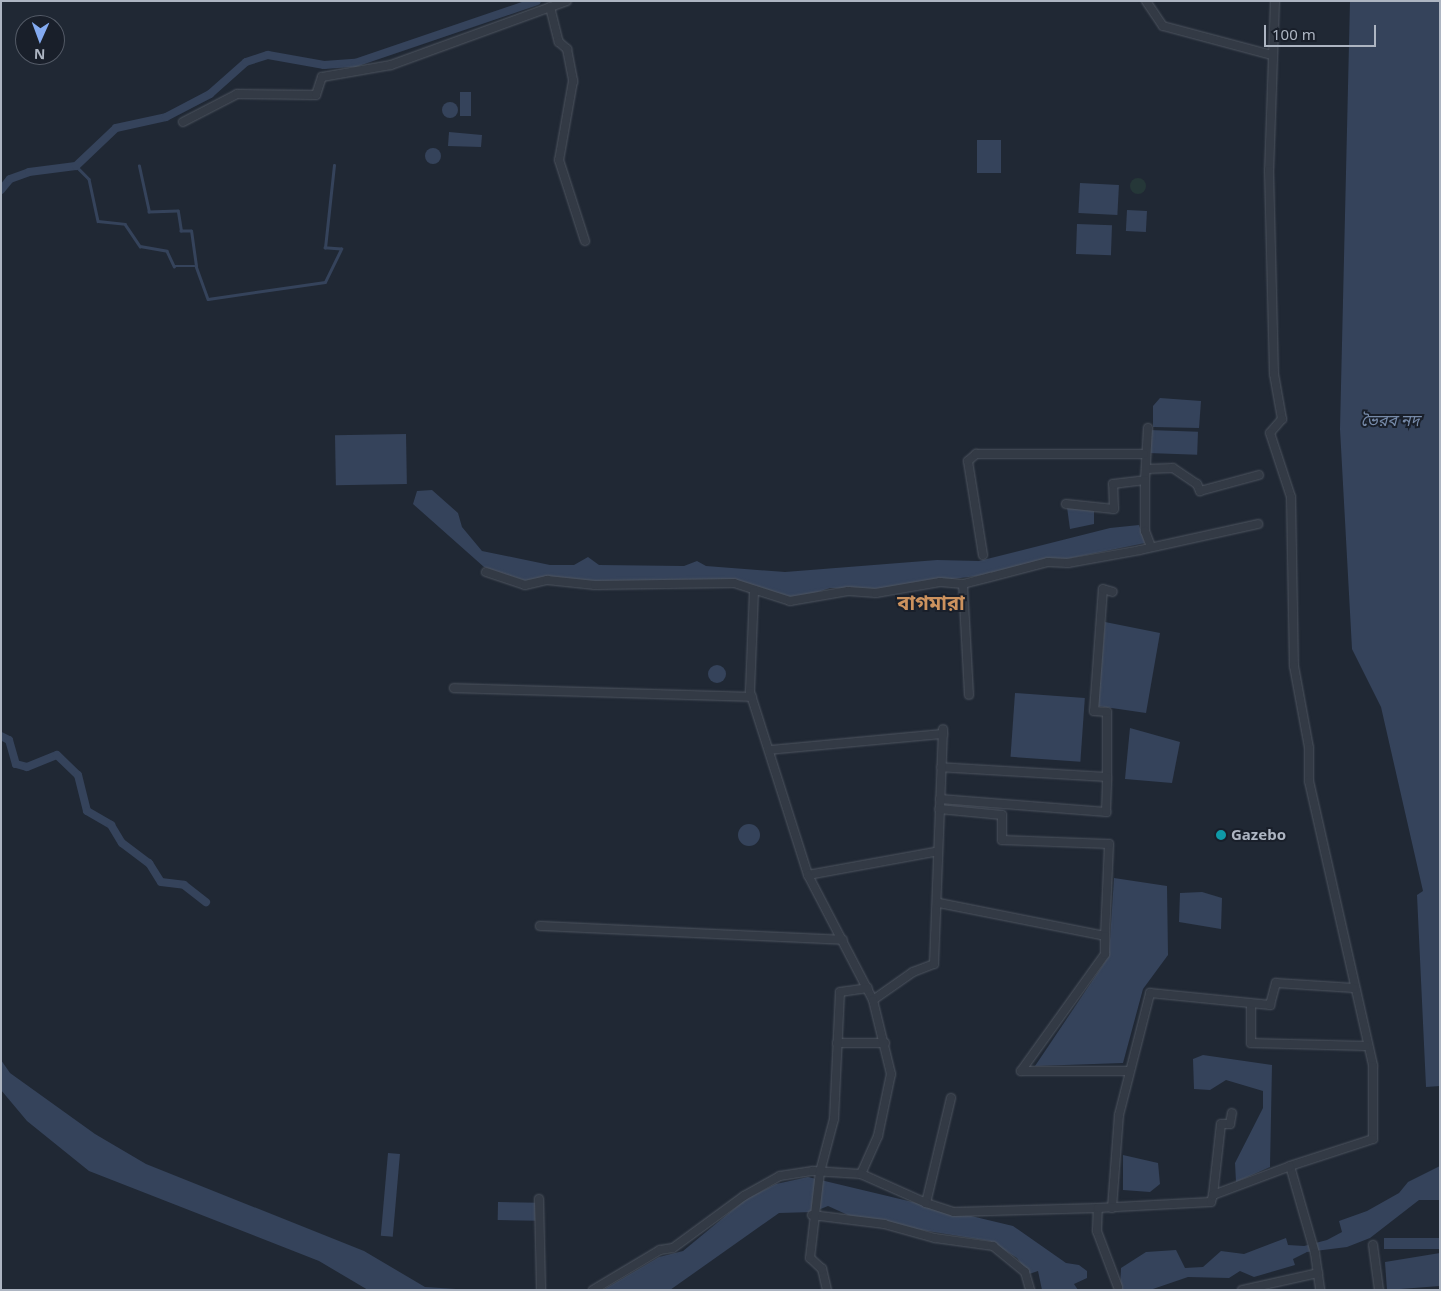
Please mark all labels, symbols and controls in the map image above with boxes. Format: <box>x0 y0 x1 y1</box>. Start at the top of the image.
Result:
north arrow <box>15 15 65 65</box>
scale bar <box>1266 15 1378 47</box>
text: 100 m <box>1272 24 1316 44</box>
text: N <box>33 45 46 64</box>
water label: ভৈরব নদ <box>1361 410 1419 430</box>
district label: বাগমারা <box>897 590 965 614</box>
place label: Gazebo <box>1231 826 1286 844</box>
marker: Gazebo <box>1215 829 1227 841</box>

